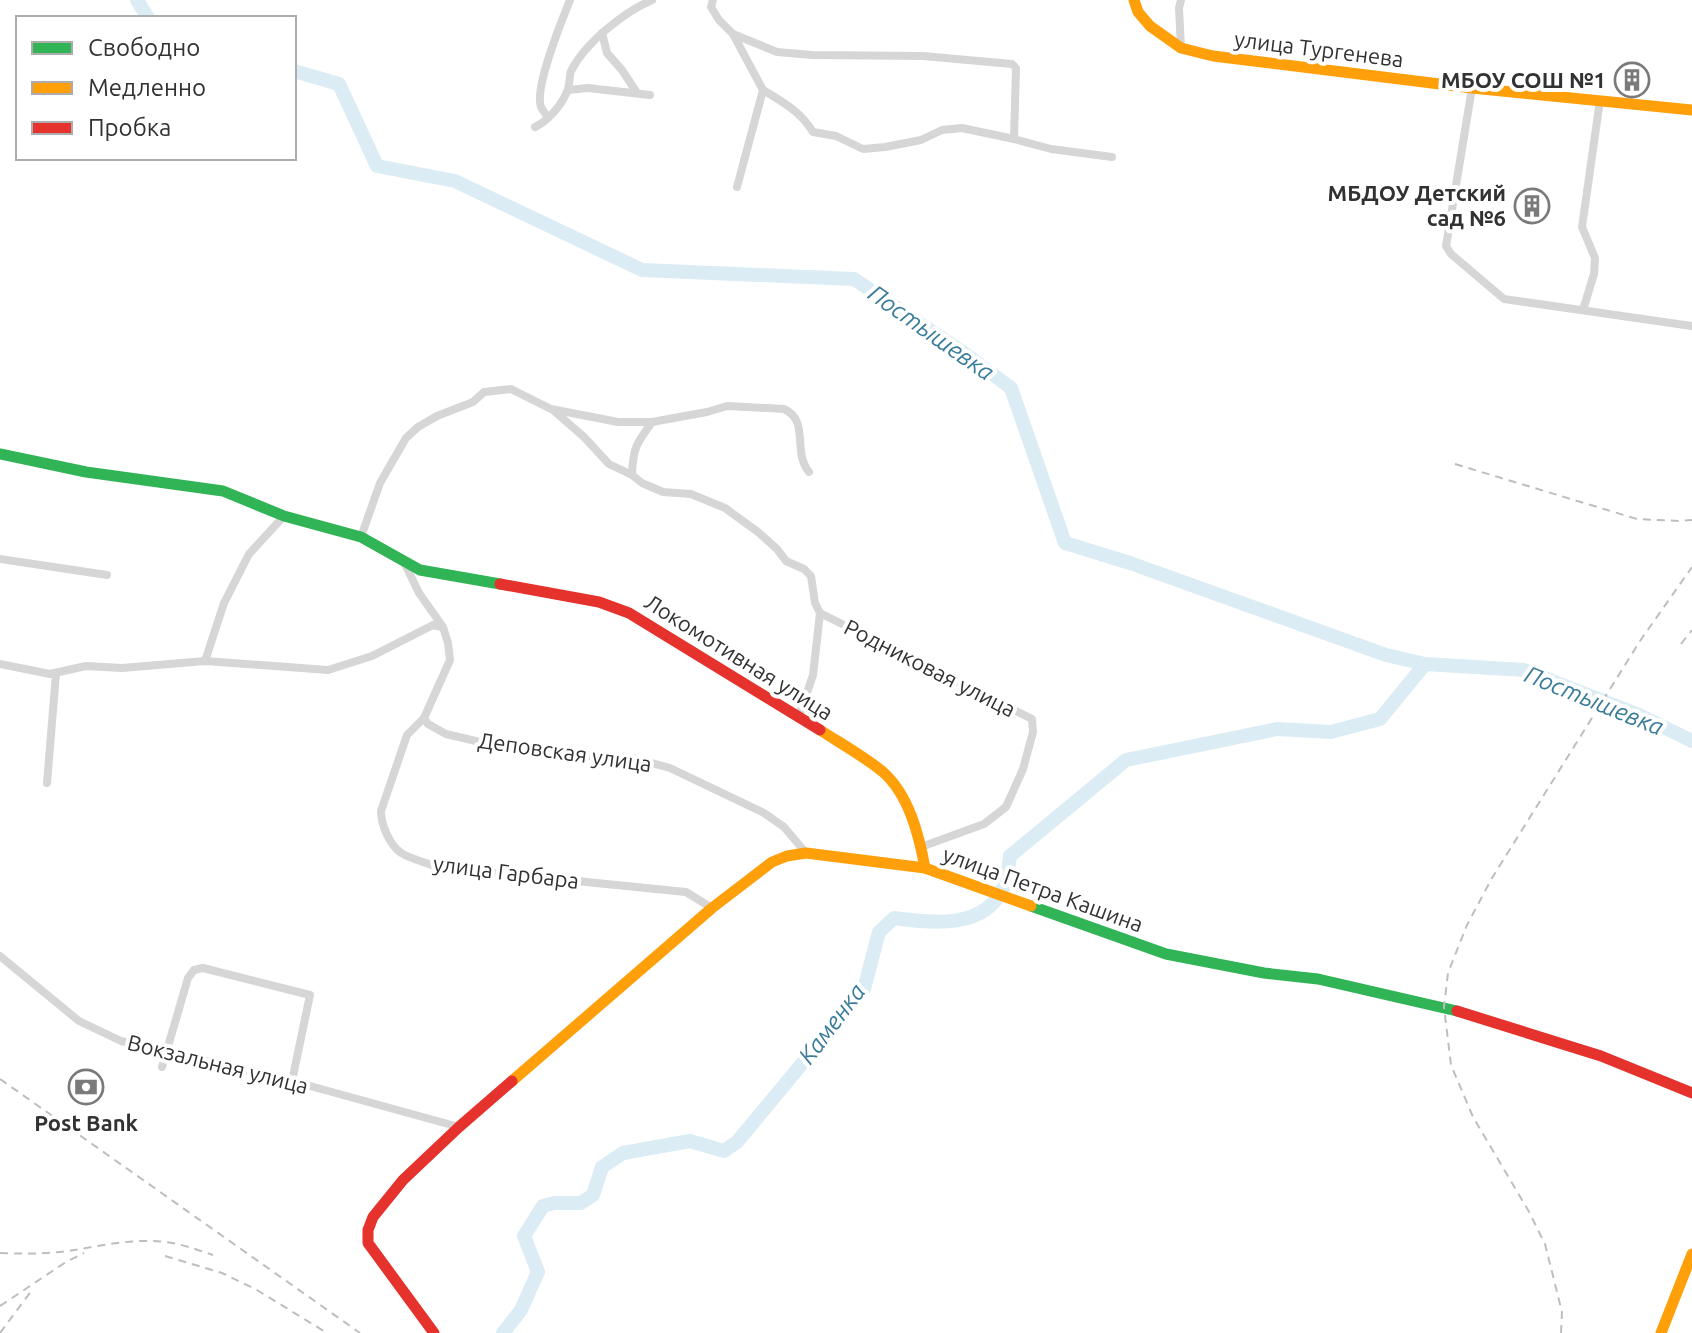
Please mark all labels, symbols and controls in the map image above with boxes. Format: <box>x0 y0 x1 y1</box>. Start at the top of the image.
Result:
legend <box>16 16 296 160</box>
street label: улица Тургенева <box>1233 26 1405 71</box>
text: Свободно <box>88 34 200 61</box>
building icon: МБОУ СОШ №1 <box>1613 61 1651 99</box>
place label: МБОУ СОШ №1 <box>1441 67 1606 92</box>
text: Медленно <box>88 74 206 101</box>
text: Пробка <box>88 114 171 141</box>
place label: МБДОУ Детский сад №6 <box>1328 180 1506 230</box>
building icon: МБДОУ Детский сад №6 <box>1513 187 1551 225</box>
water label: Постышевка <box>863 279 999 386</box>
street label: Локомотивная улица <box>641 589 838 725</box>
street label: Родниковая улица <box>840 614 1020 722</box>
water label: Постышевка <box>1521 660 1667 741</box>
street label: Деповская улица <box>477 727 653 776</box>
street label: улица Петра Кашина <box>940 841 1147 936</box>
street label: улица Гарбара <box>432 850 580 893</box>
water label: Каменка <box>793 978 870 1069</box>
street label: Вокзальная улица <box>125 1029 311 1098</box>
bank icon: Post Bank <box>67 1068 105 1106</box>
place label: Post Bank <box>34 1110 139 1135</box>

